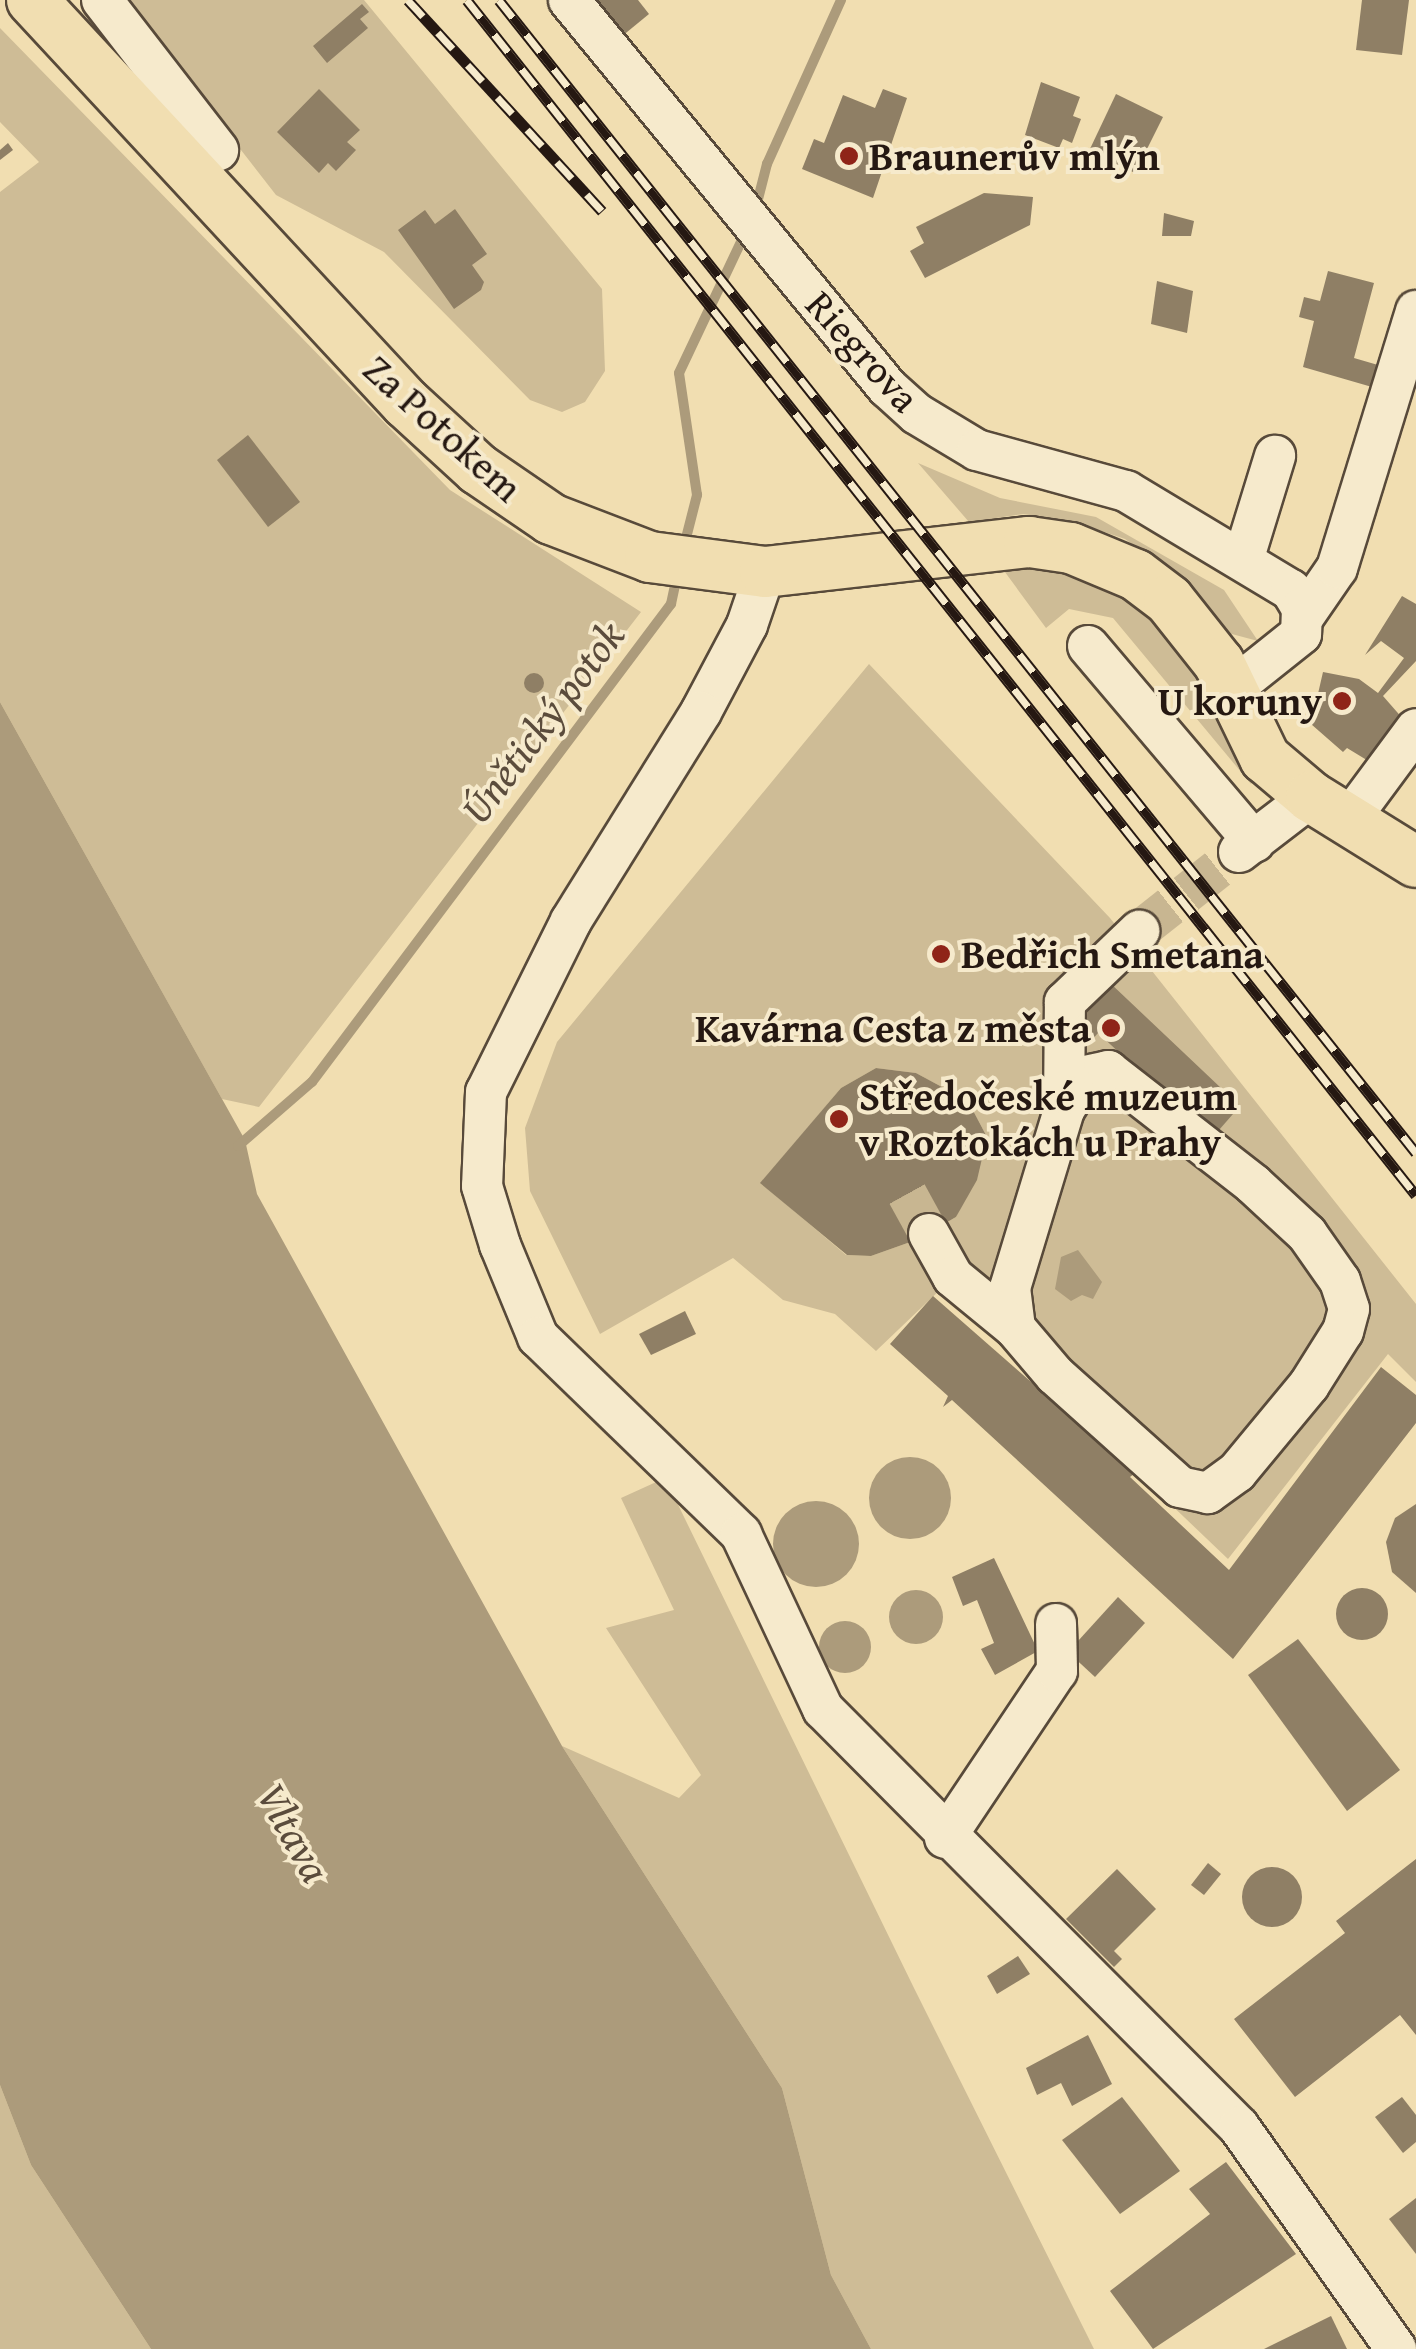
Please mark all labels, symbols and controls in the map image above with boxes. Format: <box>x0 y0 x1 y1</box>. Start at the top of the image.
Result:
place label: Braunerův mlýn <box>869 132 1160 180</box>
marker: Braunerův mlýn <box>838 145 860 167</box>
street label: Riegrova <box>796 281 930 421</box>
street label: Za Potokem <box>354 344 532 512</box>
water label: Únětický potok <box>450 611 634 833</box>
place label: U koruny <box>1158 677 1322 725</box>
marker: U koruny <box>1331 690 1353 712</box>
place label: Bedřich Smetana <box>961 930 1264 978</box>
marker: Bedřich Smetana <box>930 943 952 965</box>
place label: Kavárna Cesta z města <box>695 1004 1091 1052</box>
marker: Kavárna Cesta z města <box>1100 1017 1122 1039</box>
place label: Středočeské muzeum v Roztokách u Prahy <box>859 1072 1237 1166</box>
marker: Středočeské muzeum v Roztokách u Prahy <box>828 1108 850 1130</box>
water label: Vltava <box>246 1774 342 1890</box>

